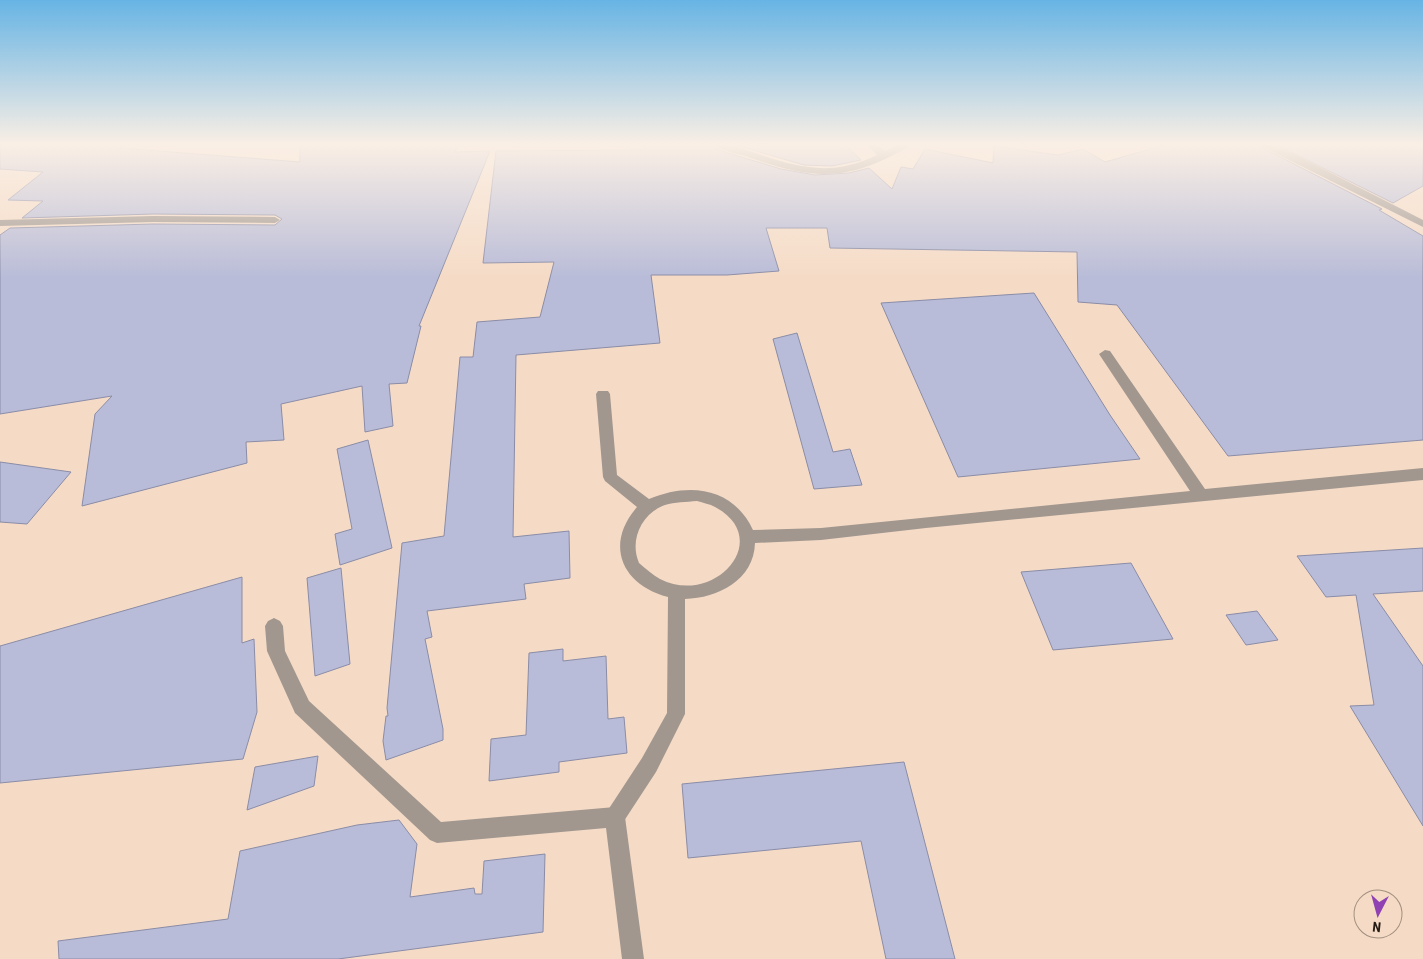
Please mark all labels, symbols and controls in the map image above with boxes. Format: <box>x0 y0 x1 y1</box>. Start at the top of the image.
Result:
north arrow <box>1353 889 1403 939</box>
text: N <box>1372 919 1382 935</box>

